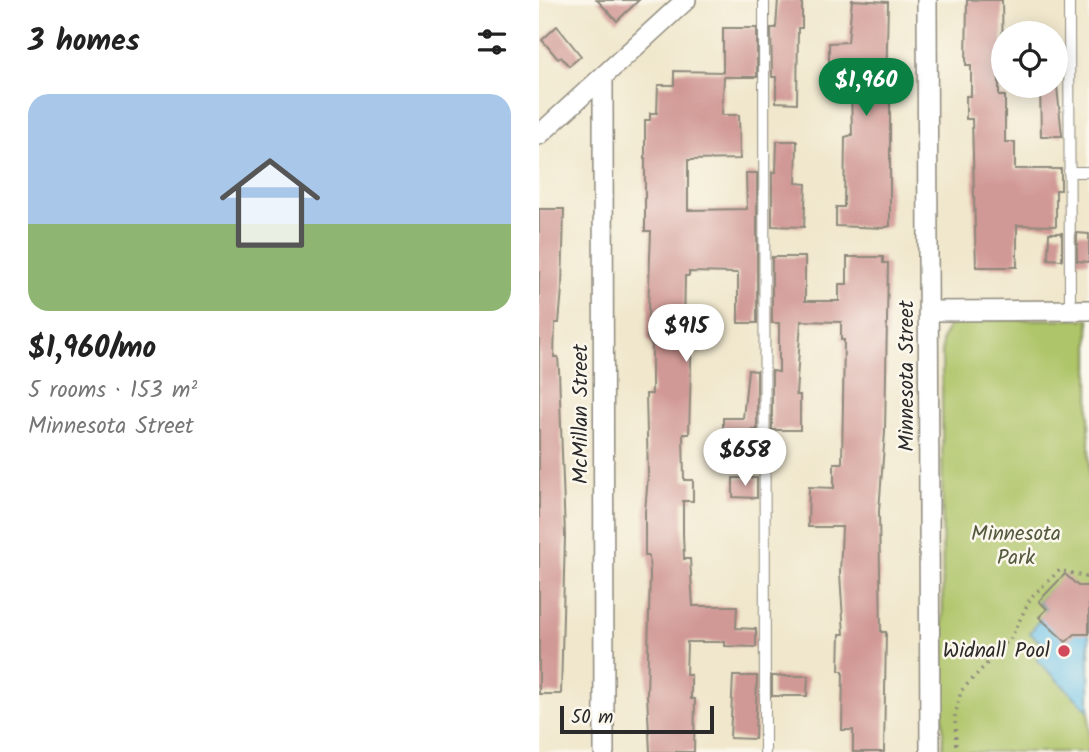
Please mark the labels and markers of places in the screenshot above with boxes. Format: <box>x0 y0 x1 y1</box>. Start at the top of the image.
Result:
pin: $1,960 <box>809 58 923 118</box>
pin: $915 <box>645 304 727 364</box>
pin: $658 <box>704 428 786 488</box>
place label: Widnall Pool <box>943 635 1050 668</box>
marker: Widnall Pool <box>1056 643 1072 659</box>

